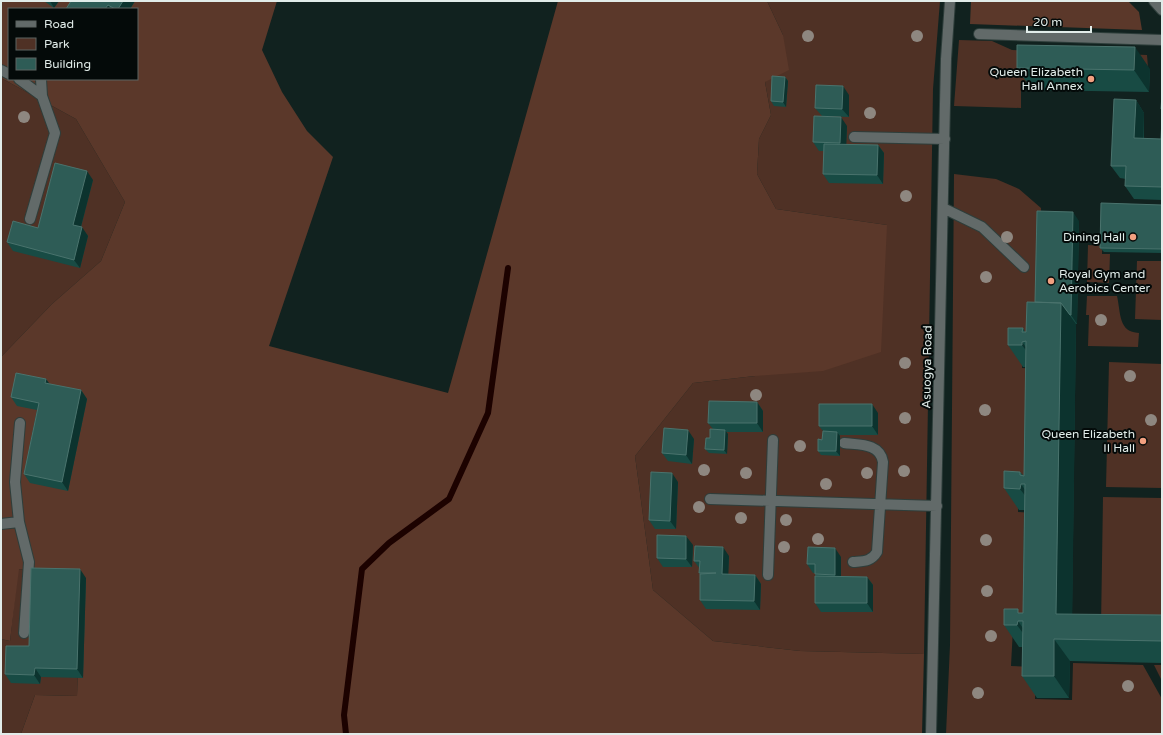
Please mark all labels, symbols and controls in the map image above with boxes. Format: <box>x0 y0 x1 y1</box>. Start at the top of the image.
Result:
legend <box>8 8 138 80</box>
scale bar <box>1027 8 1091 34</box>
text: 20 m <box>1033 15 1062 29</box>
text: Road <box>44 17 74 31</box>
text: Park <box>44 37 70 51</box>
text: Building <box>44 57 91 71</box>
place label: Queen Elizabeth Hall Annex <box>989 65 1083 93</box>
marker: Queen Elizabeth Hall Annex <box>1086 74 1096 84</box>
place label: Dining Hall <box>1063 230 1125 244</box>
marker: Dining Hall <box>1128 232 1138 242</box>
place label: Royal Gym and Aerobics Center <box>1059 267 1151 295</box>
marker: Royal Gym and Aerobics Center <box>1046 276 1056 286</box>
street label: Asuogya Road <box>919 325 935 409</box>
place label: Queen Elizabeth II Hall <box>1041 427 1135 455</box>
marker: Queen Elizabeth II Hall <box>1138 436 1148 446</box>

